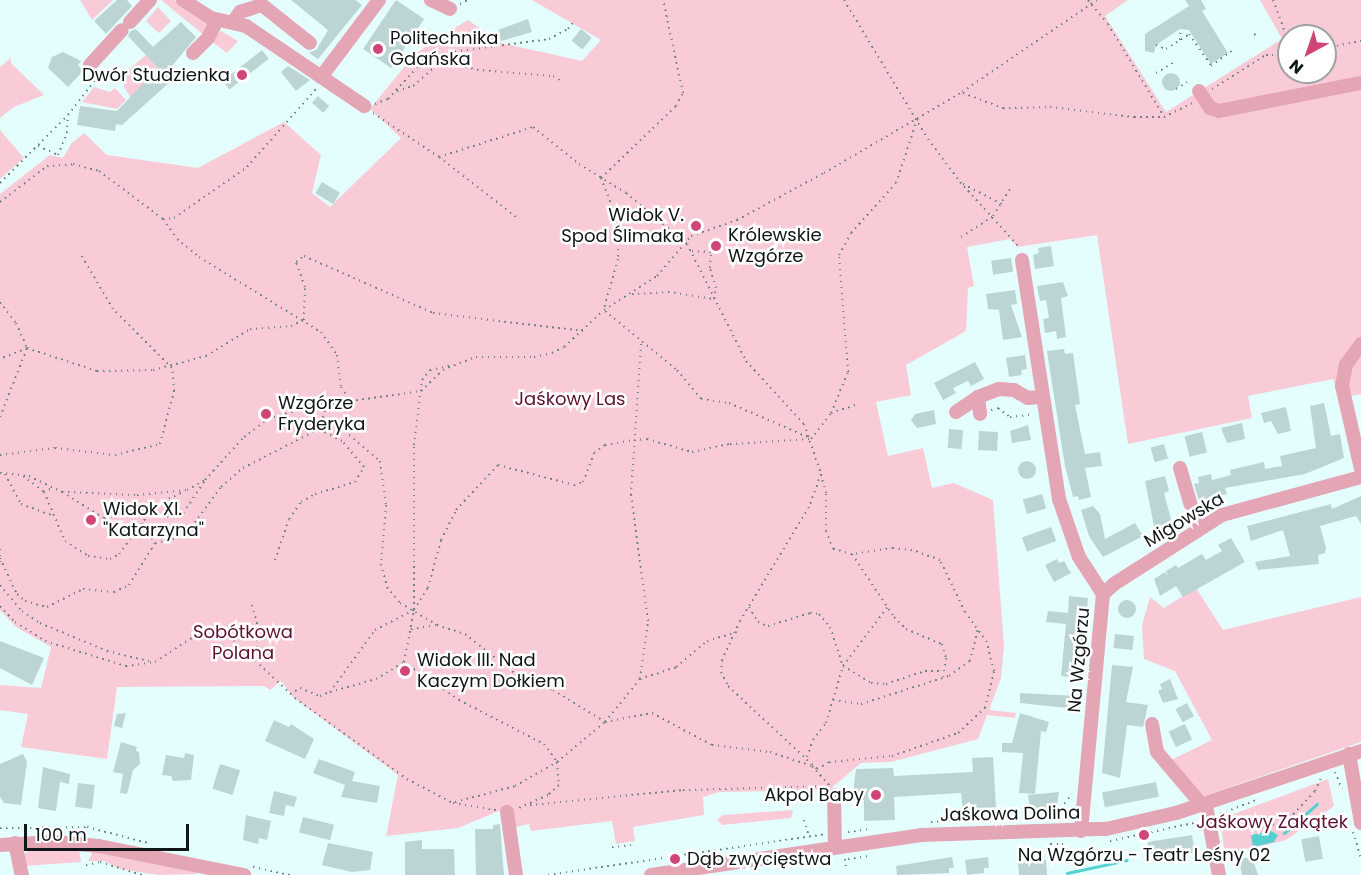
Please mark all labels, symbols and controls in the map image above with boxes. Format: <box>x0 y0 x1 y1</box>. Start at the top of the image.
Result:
north arrow <box>1277 24 1337 84</box>
place label: Politechnika Gdańska <box>390 28 498 70</box>
marker: Politechnika Gdańska <box>371 42 385 56</box>
text: N <box>1284 54 1308 79</box>
place label: Dwór Studzienka <box>82 64 230 86</box>
marker: Dwór Studzienka <box>235 68 249 82</box>
place label: Widok V. Spod Ślimaka <box>561 205 684 248</box>
marker: Widok V. Spod Ślimaka <box>689 219 703 233</box>
place label: Królewskie Wzgórze <box>728 225 822 268</box>
marker: Królewskie Wzgórze <box>709 239 723 253</box>
park label: Jaśkowy Las <box>515 388 625 410</box>
place label: Wzgórze Fryderyka <box>278 393 366 436</box>
marker: Wzgórze Fryderyka <box>259 407 273 421</box>
street label: Migowska <box>1140 488 1228 552</box>
place label: Widok XI. "Katarzyna" <box>103 499 204 542</box>
marker: Widok XI. "Katarzyna" <box>84 513 98 527</box>
street label: Na Wzgórzu <box>1064 607 1094 713</box>
park label: Sobótkowa Polana <box>193 622 293 664</box>
place label: Widok III. Nad Kaczym Dołkiem <box>417 650 565 692</box>
marker: Widok III. Nad Kaczym Dołkiem <box>398 664 412 678</box>
place label: Akpol Baby <box>764 784 864 806</box>
marker: Akpol Baby <box>869 788 883 802</box>
street label: Jaśkowa Dolina <box>940 802 1080 826</box>
park label: Jaśkowy Zakątek <box>1196 811 1348 833</box>
scale bar <box>27 812 192 850</box>
text: 100 m <box>35 822 87 847</box>
marker: Na Wzgórzu - Teatr Leśny 02 <box>1137 828 1151 842</box>
place label: Na Wzgórzu - Teatr Leśny 02 <box>1018 844 1270 866</box>
place label: Dąb zwycięstwa <box>687 848 831 870</box>
marker: Dąb zwycięstwa <box>668 852 682 866</box>

